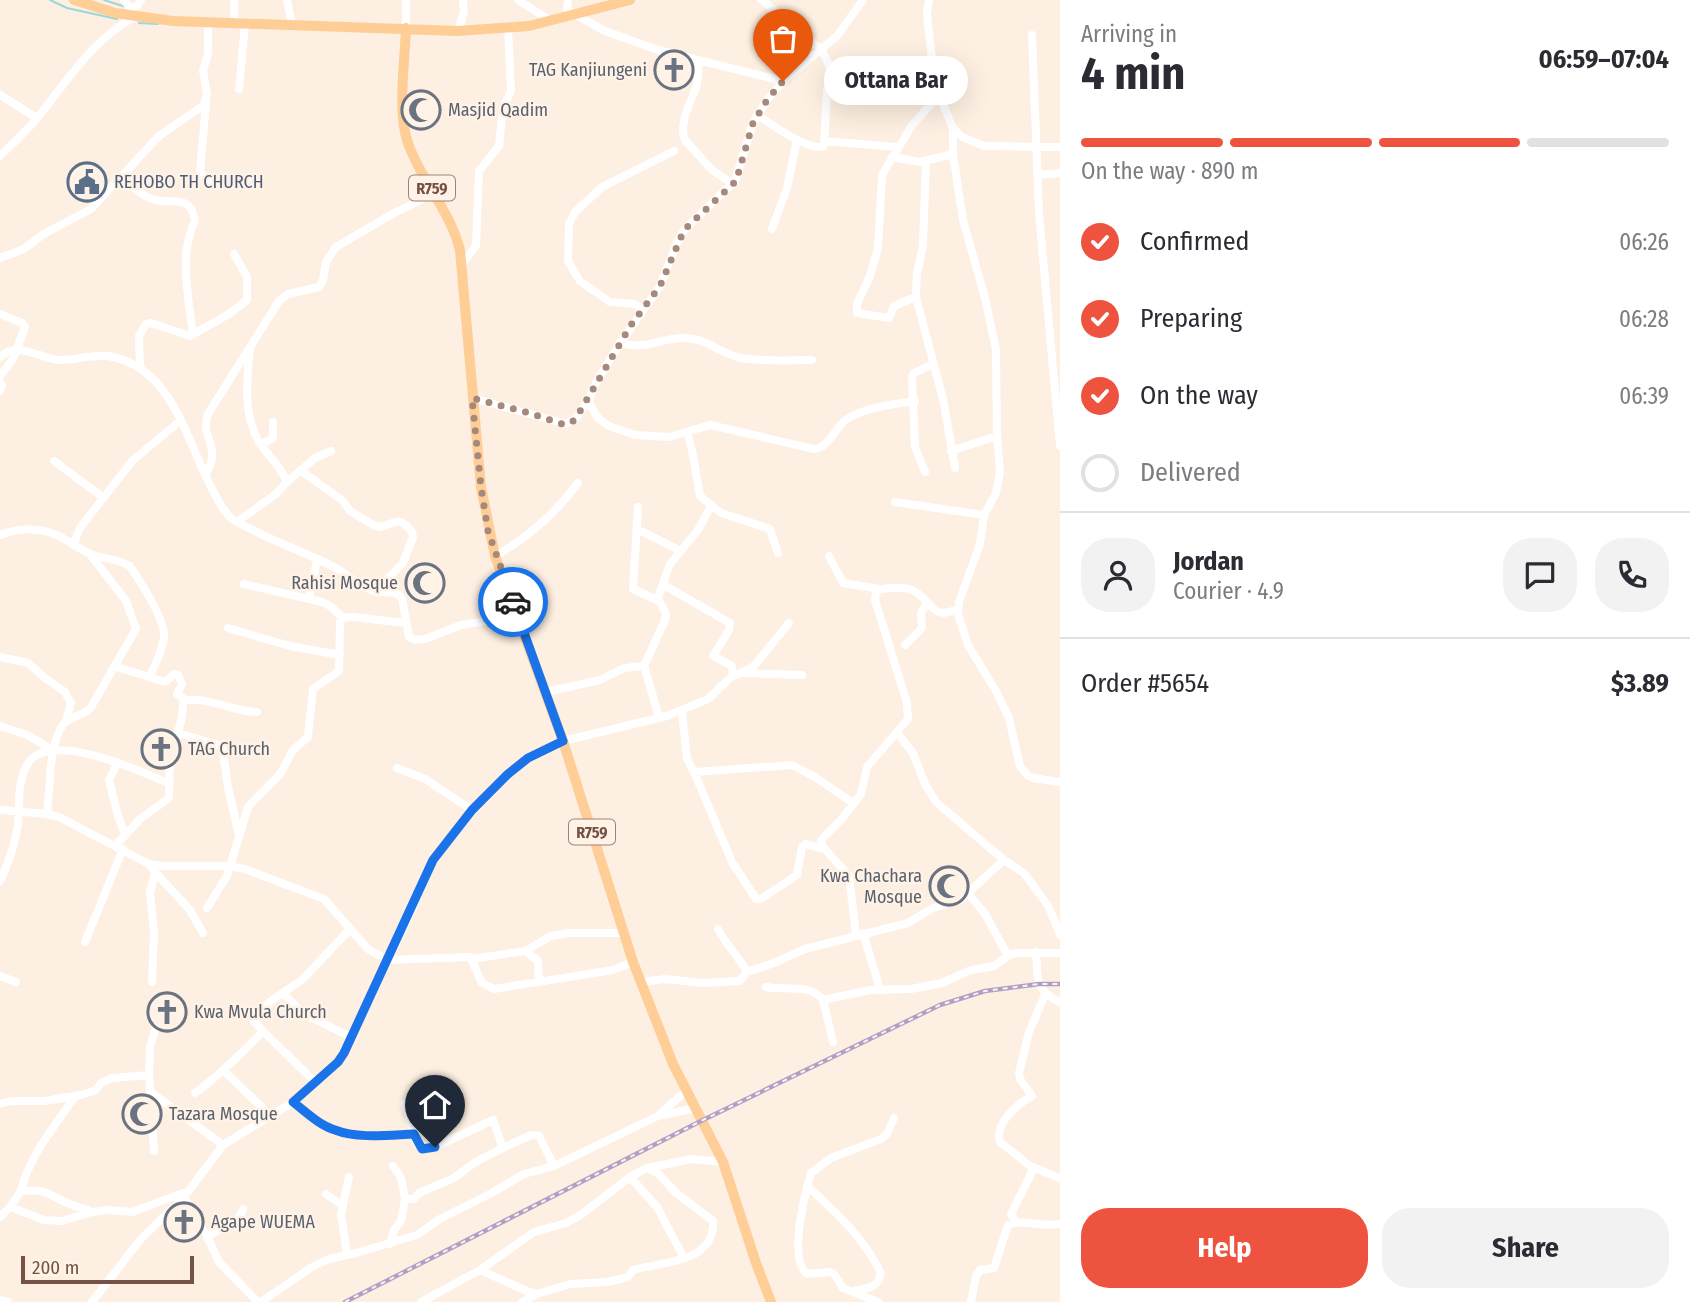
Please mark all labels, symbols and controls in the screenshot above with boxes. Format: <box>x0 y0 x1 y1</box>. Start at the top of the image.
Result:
pin <box>753 9 813 81</box>
icon: bag <box>764 20 802 58</box>
text: Arriving in <box>1081 20 1177 48</box>
text: 06:59–07:04 <box>1539 44 1669 75</box>
text: 4 min <box>1081 46 1185 101</box>
church icon: TAG Kanjiungeni <box>653 49 695 91</box>
callout: Ottana Bar <box>825 56 968 106</box>
place label: TAG Kanjiungeni <box>529 59 647 81</box>
text: Ottana Bar <box>845 66 947 94</box>
mosque icon: Masjid Qadim <box>400 89 442 131</box>
place label: Masjid Qadim <box>448 99 548 121</box>
text: On the way · 890 m <box>1081 157 1258 185</box>
public building icon: REHOBO TH CHURCH <box>66 161 108 203</box>
place label: REHOBO TH CHURCH <box>114 171 264 193</box>
road number: R759 <box>409 176 455 200</box>
icon: check <box>1081 223 1119 261</box>
text: Confirmed <box>1140 226 1250 257</box>
text: 06:26 <box>1619 228 1669 256</box>
icon: check <box>1081 300 1119 338</box>
text: Preparing <box>1140 303 1242 334</box>
text: 06:28 <box>1619 305 1669 333</box>
icon: check <box>1081 377 1119 415</box>
text: On the way <box>1140 380 1258 411</box>
text: 06:39 <box>1619 382 1669 410</box>
text: Delivered <box>1140 457 1241 488</box>
button: person <box>1081 538 1155 612</box>
button: chat <box>1503 538 1577 612</box>
button: phone <box>1595 538 1669 612</box>
text: Jordan <box>1173 546 1244 577</box>
mosque icon: Rahisi Mosque <box>404 562 446 604</box>
courier <box>478 567 548 637</box>
place label: Rahisi Mosque <box>291 572 398 594</box>
text: Courier · 4.9 <box>1173 577 1284 605</box>
icon: car <box>494 583 532 621</box>
text: Order #5654 <box>1081 668 1209 699</box>
text: $3.89 <box>1611 668 1669 699</box>
church icon: TAG Church <box>140 728 182 770</box>
place label: TAG Church <box>188 738 270 760</box>
road number: R759 <box>569 820 615 845</box>
place label: Kwa Chachara Mosque <box>820 865 922 908</box>
mosque icon: Kwa Chachara Mosque <box>928 865 970 907</box>
church icon: Kwa Mvula Church <box>146 991 188 1033</box>
place label: Kwa Mvula Church <box>194 1001 327 1023</box>
pin <box>405 1075 465 1147</box>
icon: home <box>416 1086 454 1124</box>
mosque icon: Tazara Mosque <box>121 1093 163 1135</box>
place label: Tazara Mosque <box>169 1103 278 1125</box>
church icon: Agape WUEMA <box>163 1201 205 1243</box>
button: Help <box>1081 1208 1368 1288</box>
button: Share <box>1382 1208 1669 1288</box>
place label: Agape WUEMA <box>211 1211 315 1233</box>
scale bar <box>21 1253 194 1285</box>
text: 200 m <box>32 1256 79 1279</box>

